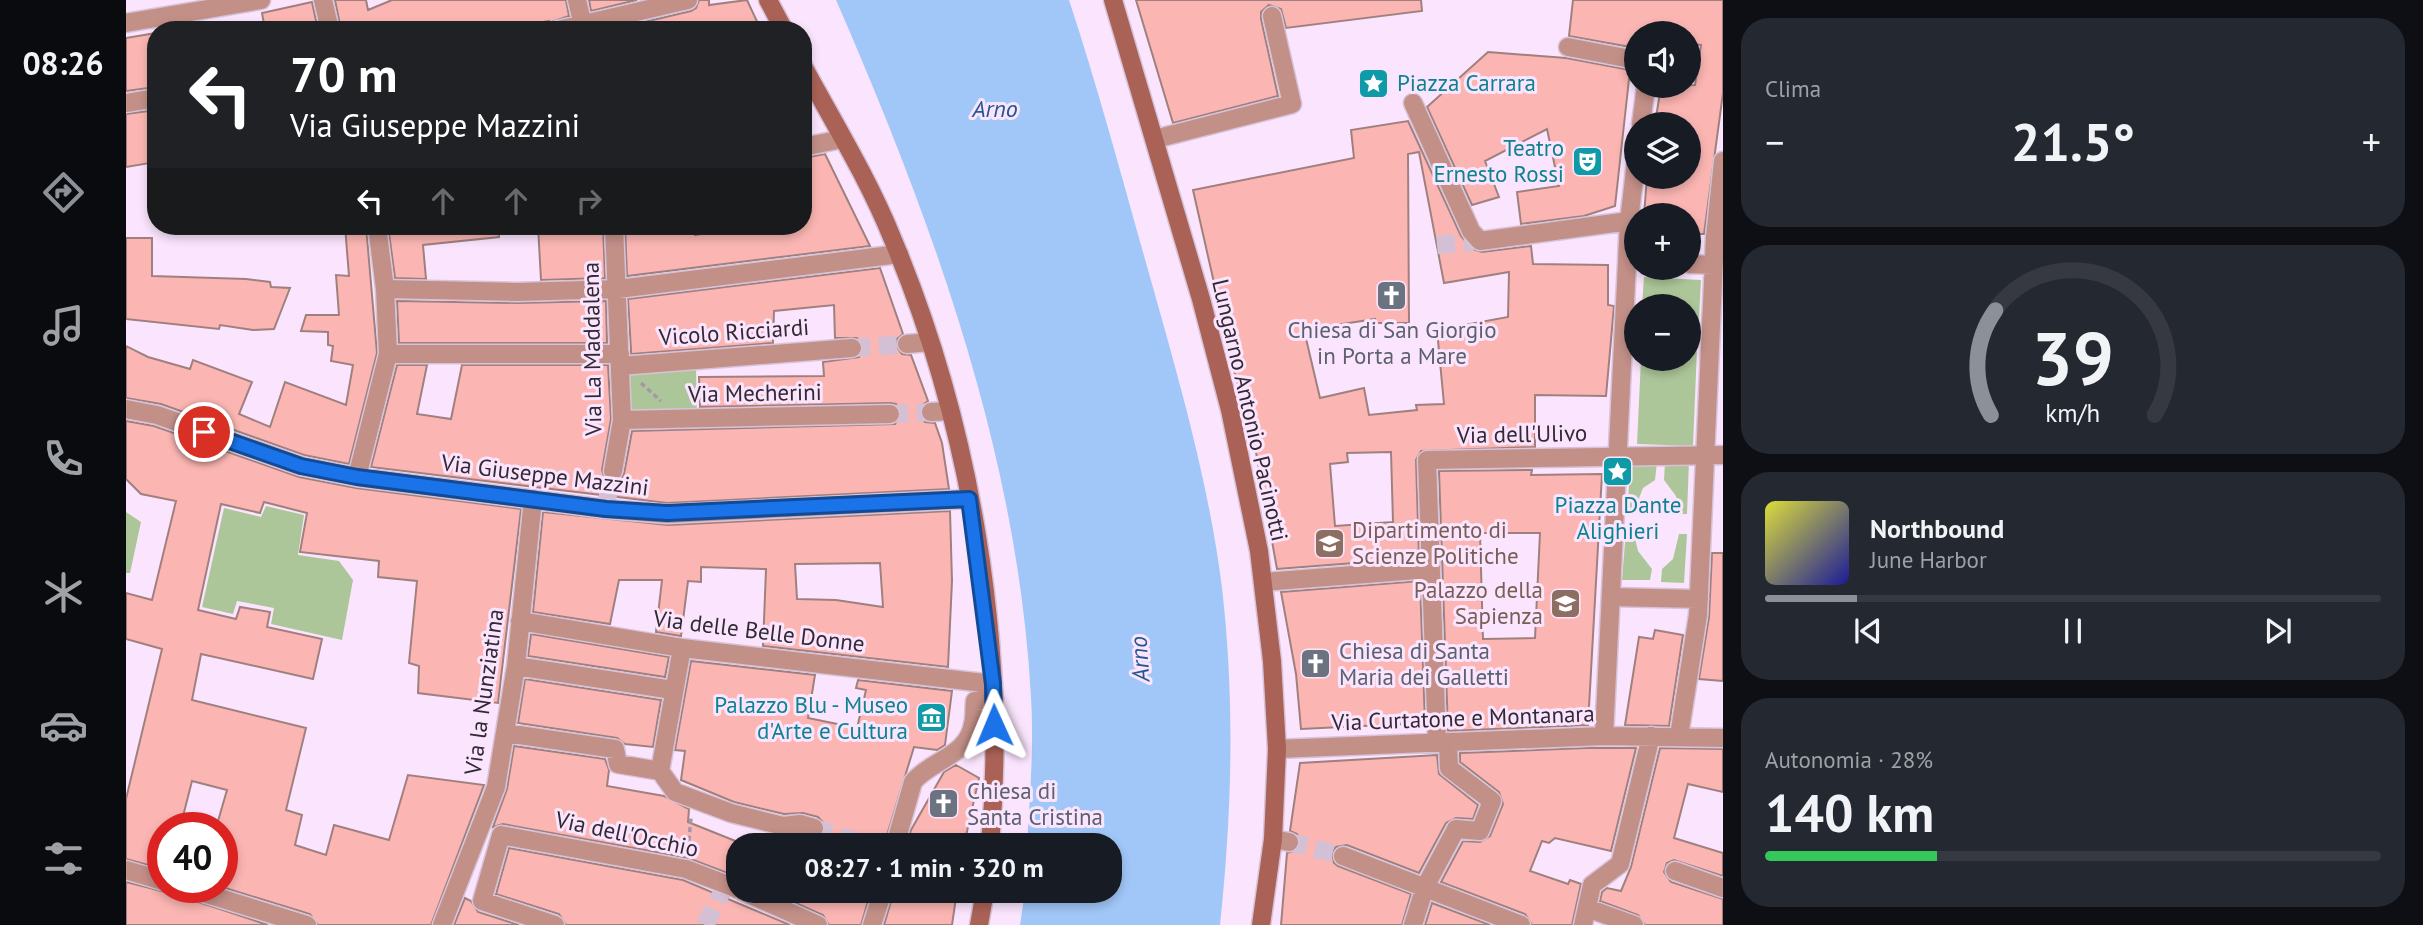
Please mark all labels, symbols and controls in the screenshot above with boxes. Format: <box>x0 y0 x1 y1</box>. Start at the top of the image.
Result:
map controls <box>1624 21 1701 371</box>
button: sound <box>1624 21 1701 98</box>
text: 08:26 <box>22 42 104 84</box>
text: 70 m <box>290 42 397 106</box>
icon: left <box>175 49 266 140</box>
place icon: Piazza Carrara <box>1357 66 1391 100</box>
place label: Piazza Carrara <box>1397 68 1536 97</box>
text: Clima <box>1765 74 1821 103</box>
water label: Arno <box>971 93 1018 124</box>
text: Via Giuseppe Mazzini <box>290 104 580 146</box>
text: 21.5° <box>2011 108 2135 175</box>
button: layers <box>1624 112 1701 189</box>
text: − <box>1765 117 1784 166</box>
text: + <box>2362 117 2381 166</box>
place label: Teatro Ernesto Rossi <box>1433 133 1564 188</box>
theatre icon: Teatro Ernesto Rossi <box>1570 144 1604 178</box>
icon: directions <box>39 168 88 217</box>
icon: left <box>351 182 389 220</box>
icon: ahead <box>424 182 462 220</box>
icon: ahead <box>497 182 535 220</box>
icon: right <box>570 182 608 220</box>
button: + <box>1624 203 1701 280</box>
street label: Via La Maddalena <box>575 262 608 437</box>
street label: Lungarno Antonio Pacinotti <box>1206 276 1295 544</box>
church icon: Chiesa di San Giorgio in Porta a Mare <box>1375 279 1409 313</box>
button: − <box>1624 294 1701 371</box>
icon: music <box>39 301 88 350</box>
street label: Vicolo Ricciardi <box>657 312 810 351</box>
text: 39 <box>2032 312 2114 406</box>
place label: Chiesa di San Giorgio in Porta a Mare <box>1287 315 1497 370</box>
street label: Via Mecherini <box>687 377 822 408</box>
text: km/h <box>2046 397 2100 429</box>
pin <box>174 402 234 462</box>
icon: arrive <box>185 413 223 451</box>
street label: Via dell'Ulivo <box>1456 418 1587 449</box>
icon: phone <box>39 434 88 483</box>
street label: Via Giuseppe Mazzini <box>439 447 650 502</box>
place icon: Piazza Dante Alighieri <box>1601 454 1635 488</box>
place label: Piazza Dante Alighieri <box>1555 490 1681 545</box>
text: Northbound <box>1870 512 2004 545</box>
place label: Dipartimento di Scienze Politiche <box>1352 515 1519 570</box>
school or university icon: Dipartimento di Scienze Politiche <box>1312 526 1346 560</box>
text: June Harbor <box>1870 545 1987 574</box>
icon: climate <box>39 568 88 617</box>
place label: Palazzo della Sapienza <box>1414 575 1543 630</box>
school or university icon: Palazzo della Sapienza <box>1549 586 1583 620</box>
street label: Via delle Belle Donne <box>651 603 866 658</box>
street label: Via la Nunziatina <box>457 607 510 778</box>
icon: previous <box>1849 612 1887 650</box>
icon: pause <box>2054 612 2092 650</box>
icon: next <box>2259 612 2297 650</box>
water label: Arno <box>1122 635 1157 684</box>
place label: Chiesa di Santa Maria dei Galletti <box>1339 636 1509 691</box>
church icon: Chiesa di Santa Maria dei Galletti <box>1299 647 1333 681</box>
position arrow <box>957 688 1031 762</box>
place label: Palazzo Blu - Museo d'Arte e Cultura <box>714 690 908 745</box>
street label: Via Curtatone e Montanara <box>1330 698 1595 737</box>
icon: car <box>39 701 88 750</box>
museum icon: Palazzo Blu - Museo d'Arte e Cultura <box>914 701 948 735</box>
text: Autonomia · 28% <box>1765 745 1933 774</box>
place label: Chiesa di Santa Cristina <box>967 776 1103 831</box>
text: 140 km <box>1765 779 1934 846</box>
church icon: Chiesa di Santa Cristina <box>927 787 961 821</box>
street label: Via dell'Occhio <box>552 804 701 863</box>
speed limit sign: 40 <box>147 812 238 903</box>
icon: filters <box>39 834 88 883</box>
text: 08:27 · 1 min · 320 m <box>804 851 1044 884</box>

